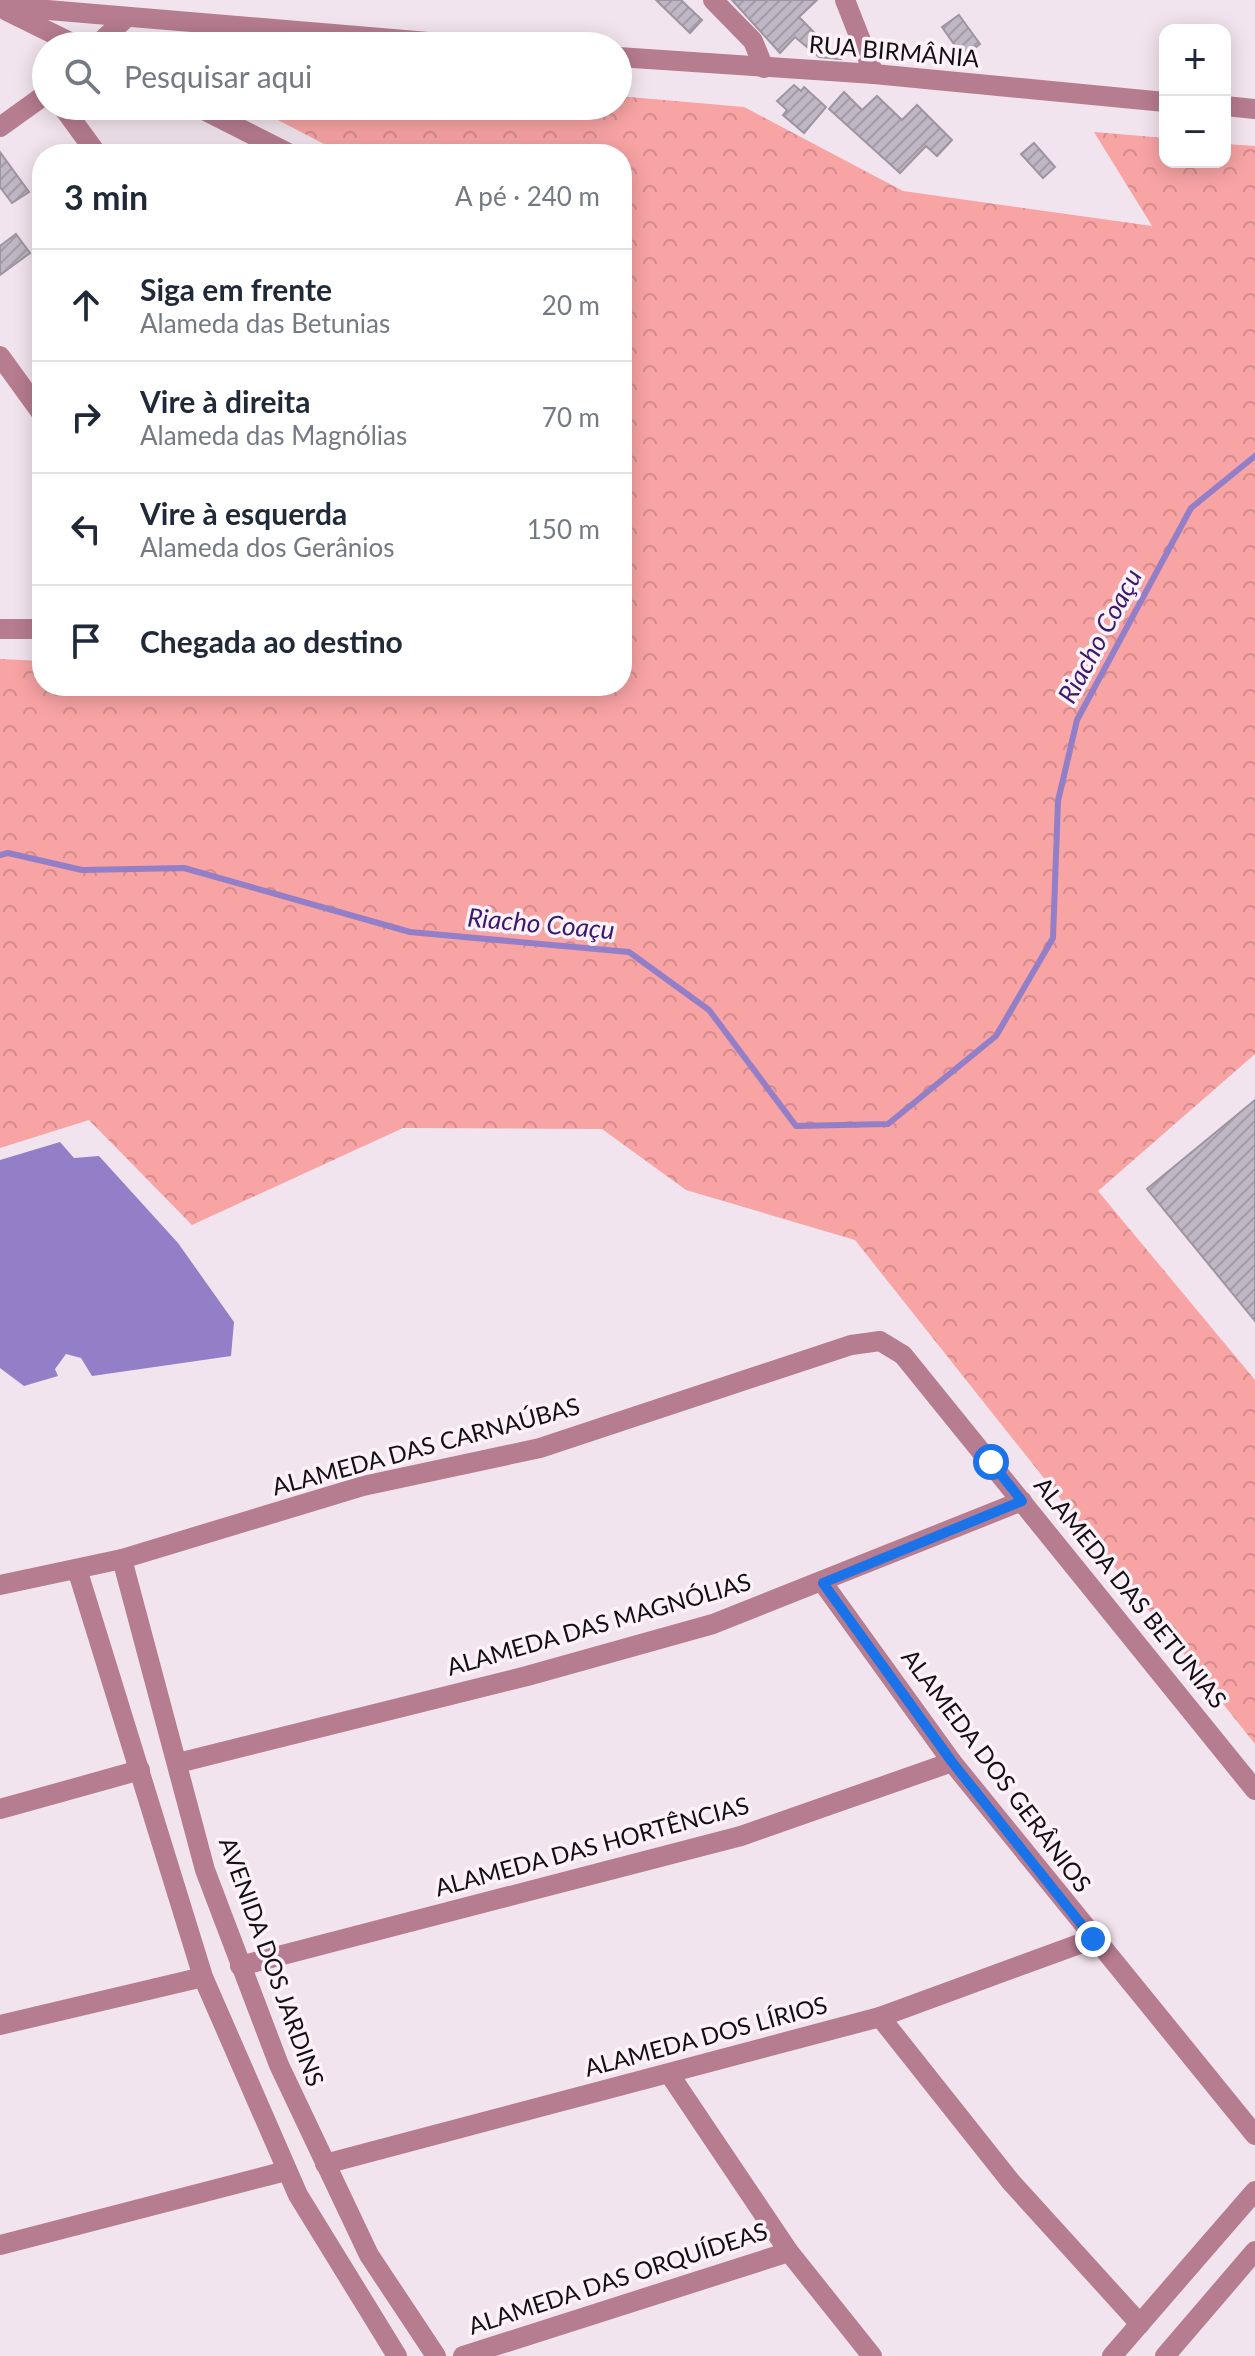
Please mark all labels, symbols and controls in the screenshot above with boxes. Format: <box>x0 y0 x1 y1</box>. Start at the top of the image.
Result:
map controls <box>1159 24 1231 168</box>
button: + <box>1159 24 1231 96</box>
street label: RUA BIRMÂNIA <box>808 29 981 72</box>
search box <box>32 32 632 120</box>
icon: search <box>60 54 104 98</box>
text: Pesquisar aqui <box>124 58 312 94</box>
button: − <box>1159 96 1231 168</box>
text: 3 min <box>64 176 148 217</box>
text: A pé · 240 m <box>455 180 600 212</box>
text: Siga em frente <box>140 271 332 307</box>
icon: ahead <box>64 283 108 327</box>
text: 20 m <box>542 289 600 321</box>
text: Alameda das Betunias <box>140 307 390 339</box>
text: Vire à direita <box>140 383 310 419</box>
icon: right <box>64 395 108 439</box>
text: 70 m <box>542 401 600 433</box>
text: Alameda das Magnólias <box>140 419 407 451</box>
text: Vire à esquerda <box>140 495 347 531</box>
icon: left <box>64 507 108 551</box>
text: 150 m <box>527 513 600 545</box>
text: Alameda dos Gerânios <box>140 531 395 563</box>
water label: Riacho Coaçu <box>1050 563 1148 708</box>
icon: arrive <box>64 619 108 663</box>
text: Chegada ao destino <box>140 623 403 659</box>
water label: Riacho Coaçu <box>466 901 616 945</box>
street label: ALAMEDA DAS CARNAÚBAS <box>269 1390 583 1501</box>
route start <box>973 1444 1009 1480</box>
street label: ALAMEDA DAS BETUNIAS <box>1029 1471 1233 1713</box>
street label: ALAMEDA DAS MAGNÓLIAS <box>443 1566 754 1681</box>
street label: ALAMEDA DOS GERÂNIOS <box>896 1643 1098 1897</box>
street label: ALAMEDA DAS HORTÊNCIAS <box>431 1790 752 1901</box>
street label: AVENIDA DOS JARDINS <box>214 1833 331 2090</box>
route end <box>1075 1921 1111 1957</box>
street label: ALAMEDA DOS LÍRIOS <box>581 1989 830 2082</box>
street label: ALAMEDA DAS ORQUÍDEAS <box>464 2215 771 2340</box>

